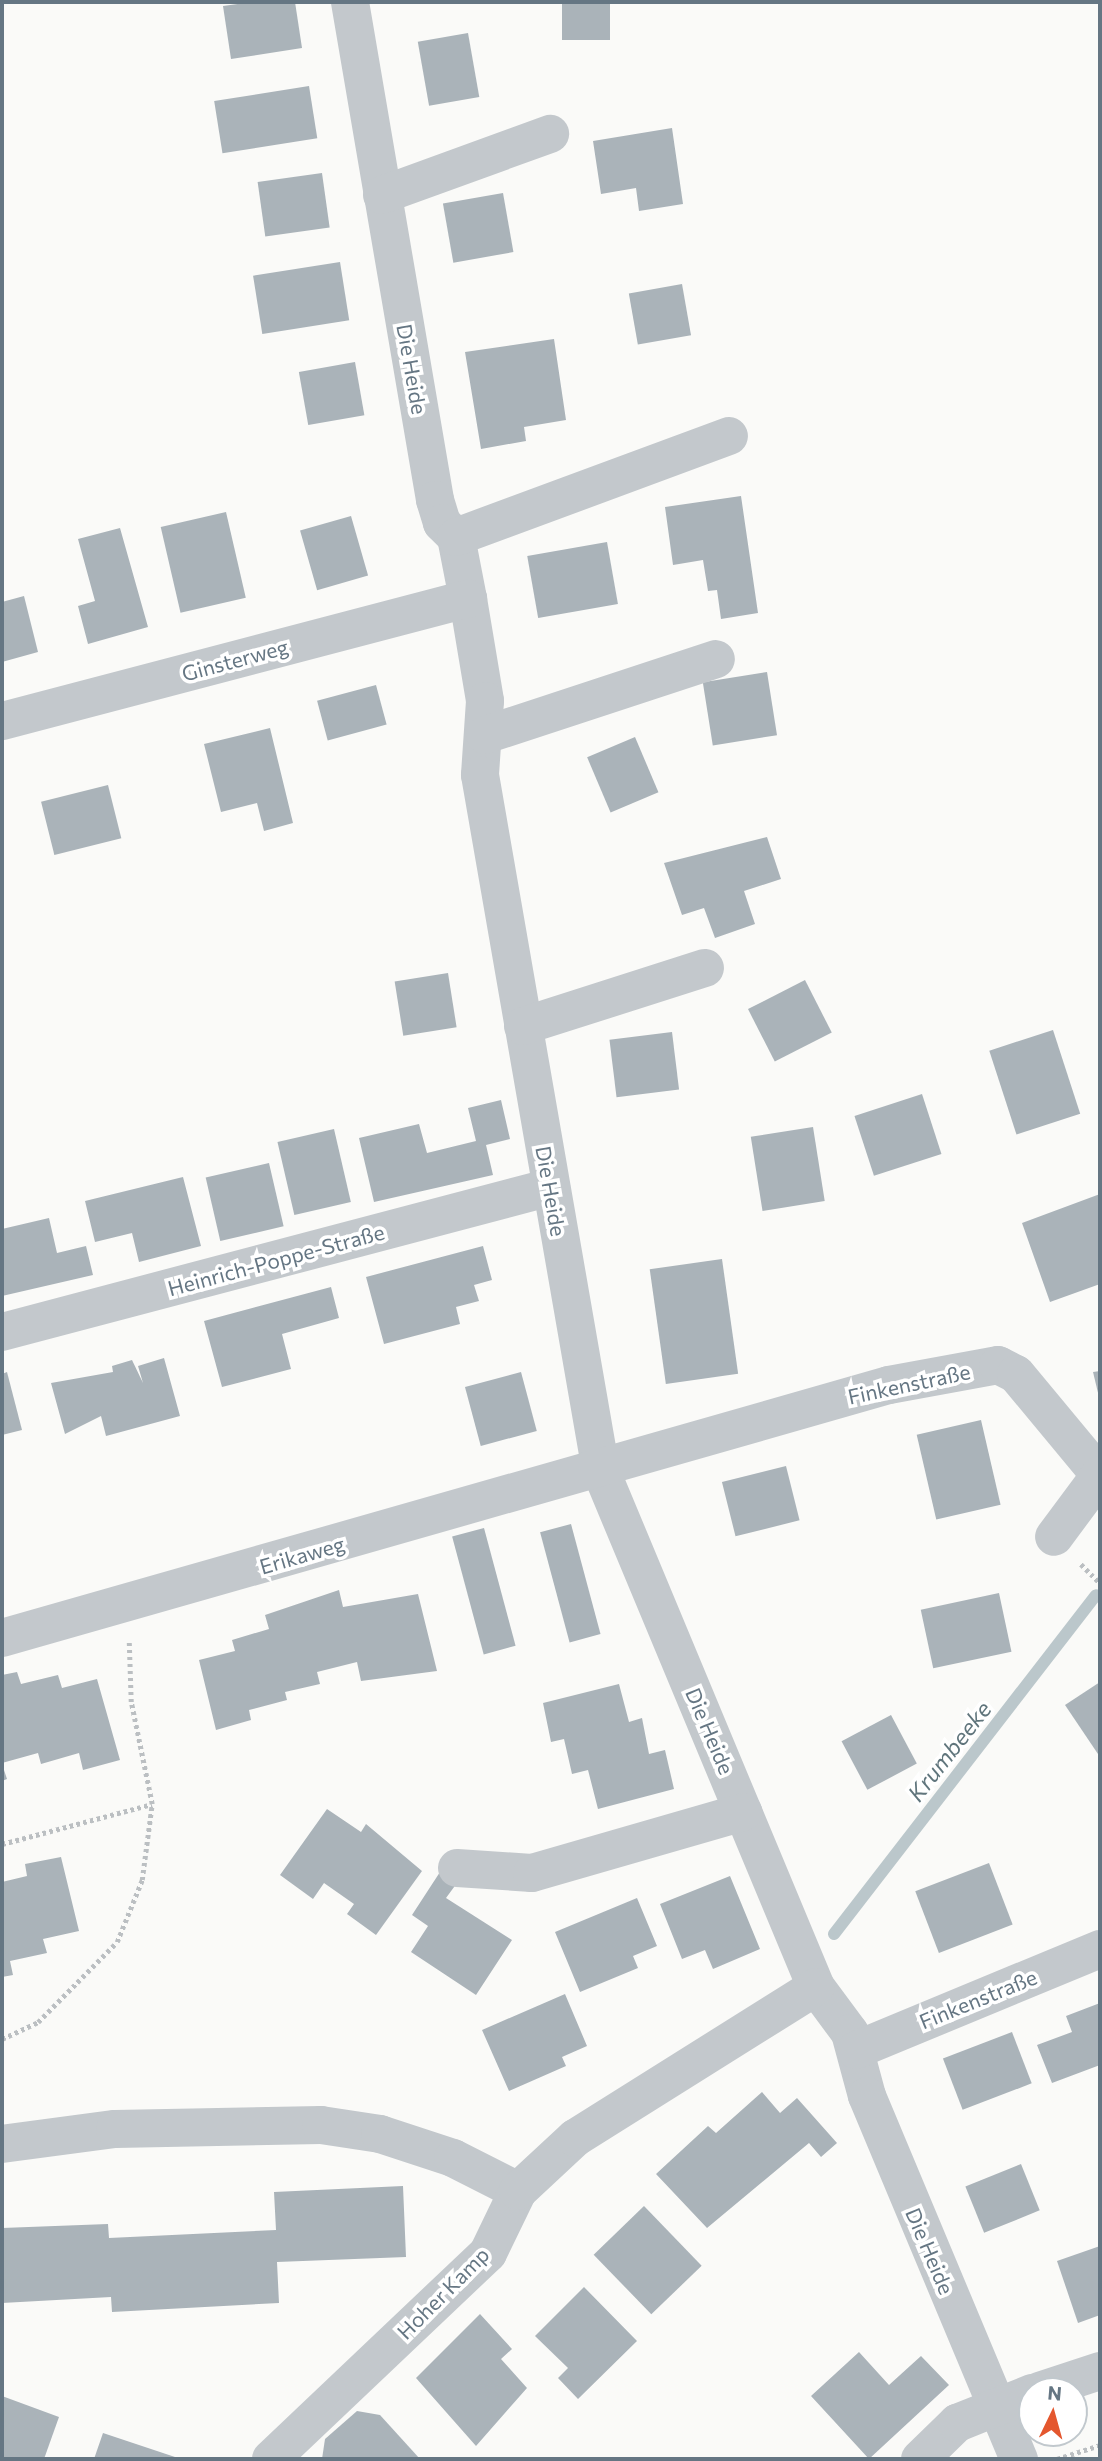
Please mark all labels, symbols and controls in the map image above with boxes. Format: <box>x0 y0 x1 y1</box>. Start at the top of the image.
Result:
street label: Die Heide <box>392 322 432 416</box>
street label: Ginsterweg <box>179 634 291 686</box>
street label: Die Heide <box>531 1144 571 1238</box>
street label: Heinrich-Poppe-Straße <box>165 1219 387 1301</box>
street label: Finkenstraße <box>845 1359 973 1409</box>
street label: Erikaweg <box>257 1531 347 1579</box>
street label: Die Heide <box>681 1684 739 1778</box>
water label: Krumbeeke <box>901 1695 997 1807</box>
street label: Finkenstraße <box>916 1964 1040 2034</box>
street label: Die Heide <box>901 2204 959 2298</box>
street label: Hoher Kamp <box>392 2242 494 2344</box>
north arrow <box>1018 2377 1088 2447</box>
text: N <box>1047 2380 1063 2405</box>

